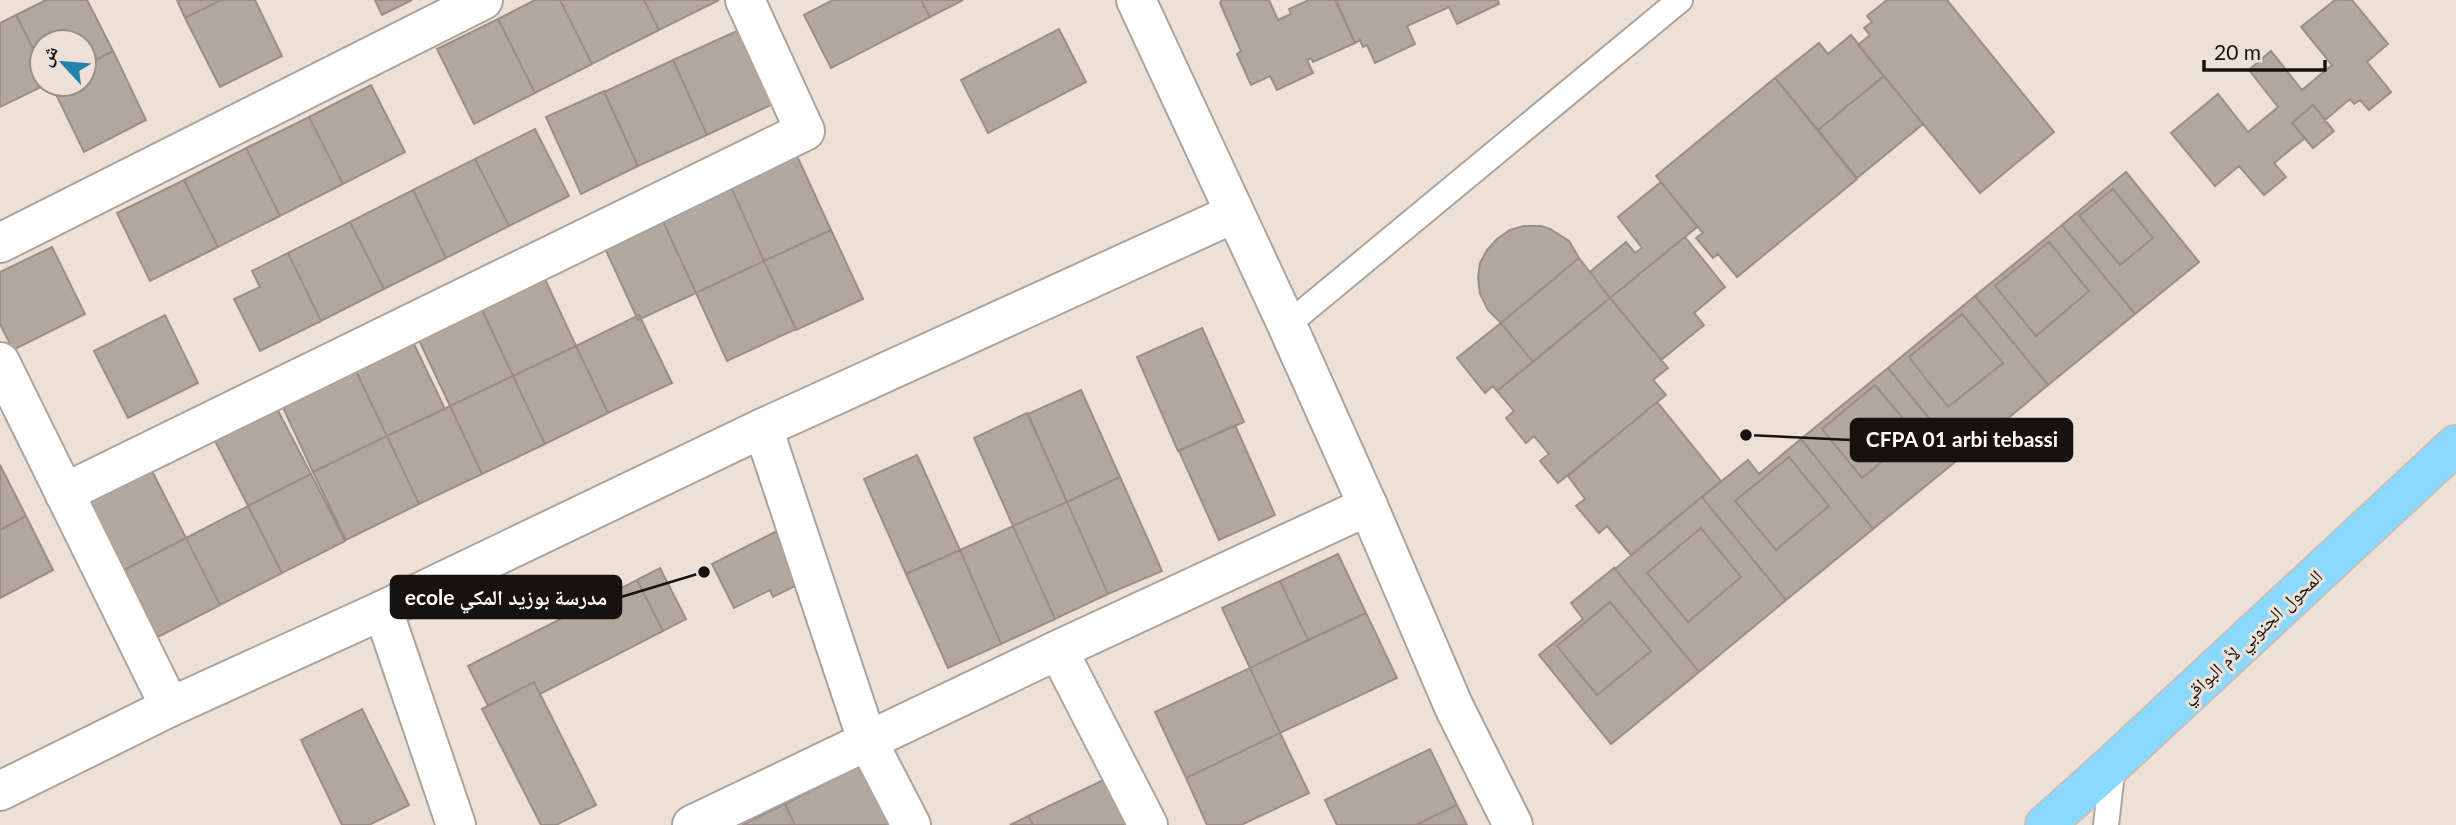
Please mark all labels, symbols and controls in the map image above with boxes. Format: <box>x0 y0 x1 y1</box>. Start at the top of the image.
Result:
north arrow <box>28 28 98 98</box>
scale bar <box>2204 28 2325 72</box>
text: 20 m <box>2214 39 2261 64</box>
text: ش <box>33 41 63 70</box>
callout: CFPA 01 arbi tebassi <box>1851 419 2072 461</box>
text: CFPA 01 arbi tebassi <box>1866 426 2058 451</box>
street label: المحول الجنوبي لأم البواقي <box>2175 564 2330 711</box>
callout: ecole مدرسة بوزيد المكي <box>391 576 621 618</box>
text: ecole مدرسة بوزيد المكي <box>405 584 607 614</box>

